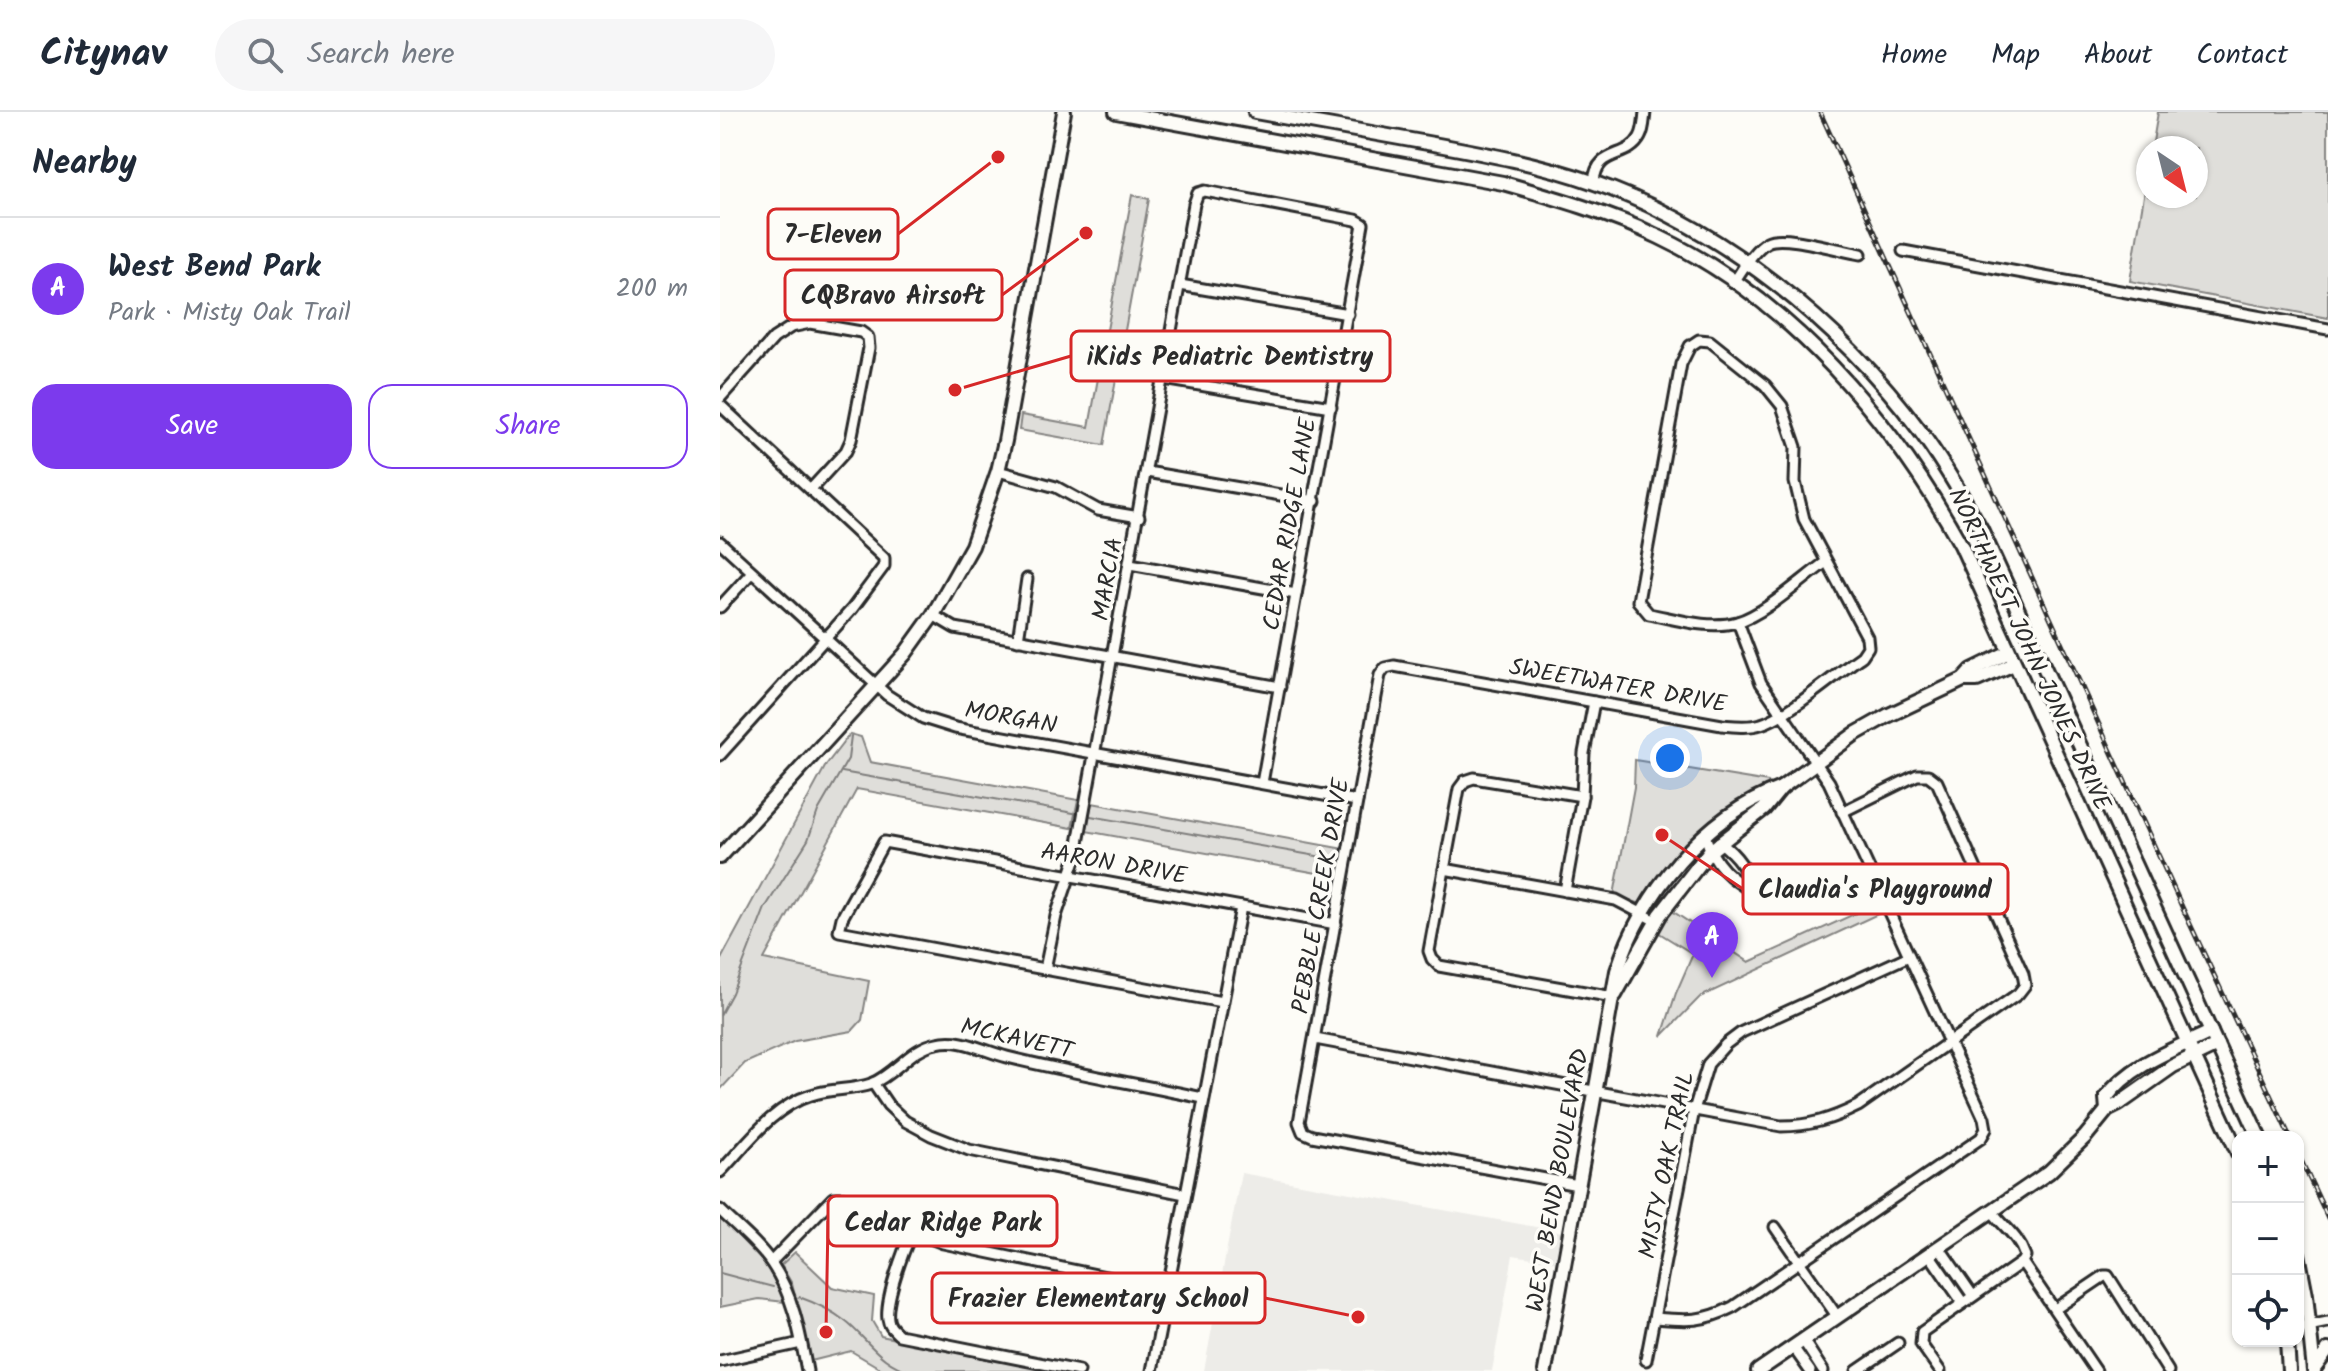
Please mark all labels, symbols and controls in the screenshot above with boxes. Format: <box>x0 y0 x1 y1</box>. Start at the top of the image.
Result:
search box <box>215 19 775 91</box>
text: Citynav <box>40 25 167 85</box>
text: Search here <box>307 31 455 79</box>
icon: search <box>243 33 287 77</box>
text: Home <box>1881 33 1947 78</box>
text: Map <box>1991 33 2040 78</box>
text: About <box>2084 33 2152 78</box>
text: Contact <box>2196 33 2288 78</box>
north arrow <box>2136 136 2208 208</box>
text: Nearby <box>32 137 137 191</box>
callout: 7-Eleven <box>768 209 898 259</box>
text: 7-Eleven <box>784 215 882 257</box>
text: West Bend Park <box>108 244 320 292</box>
text: A <box>50 268 66 310</box>
text: 200 m <box>616 268 688 310</box>
callout: CQBravo Airsoft <box>785 270 1002 320</box>
text: CQBravo Airsoft <box>801 276 986 318</box>
text: Park · Misty Oak Trail <box>108 292 351 334</box>
callout: iKids Pediatric Dentistry <box>1071 331 1390 381</box>
text: iKids Pediatric Dentistry <box>1087 337 1374 379</box>
button: Save <box>32 384 352 469</box>
button: Share <box>368 384 688 469</box>
street label: CEDAR RIDGE LANE <box>1253 414 1329 634</box>
street label: NORTHWEST JOHN JONES DRIVE <box>1937 482 2121 818</box>
street label: MARCIA <box>1082 535 1135 624</box>
street label: SWEETWATER DRIVE <box>1506 648 1730 725</box>
street label: MORGAN <box>961 691 1060 746</box>
your location <box>1650 738 1690 778</box>
street label: PEBBLE CREEK DRIVE <box>1282 775 1362 1017</box>
street label: AARON DRIVE <box>1038 832 1191 897</box>
callout: Claudia's Playground <box>1743 864 2008 914</box>
text: Claudia's Playground <box>1758 870 1993 912</box>
pin: A <box>1686 912 1738 978</box>
street label: MCKAVETT <box>956 1008 1079 1072</box>
street label: WEST BEND BOULEVARD <box>1516 1045 1601 1315</box>
street label: MISTY OAK TRAIL <box>1629 1068 1706 1263</box>
map controls <box>2232 1131 2304 1347</box>
button: + <box>2232 1131 2304 1203</box>
callout: Cedar Ridge Park <box>828 1196 1057 1246</box>
text: Cedar Ridge Park <box>845 1203 1043 1245</box>
button: − <box>2232 1203 2304 1275</box>
callout: Frazier Elementary School <box>932 1273 1265 1323</box>
button: locate <box>2232 1275 2304 1347</box>
text: Frazier Elementary School <box>948 1279 1248 1321</box>

